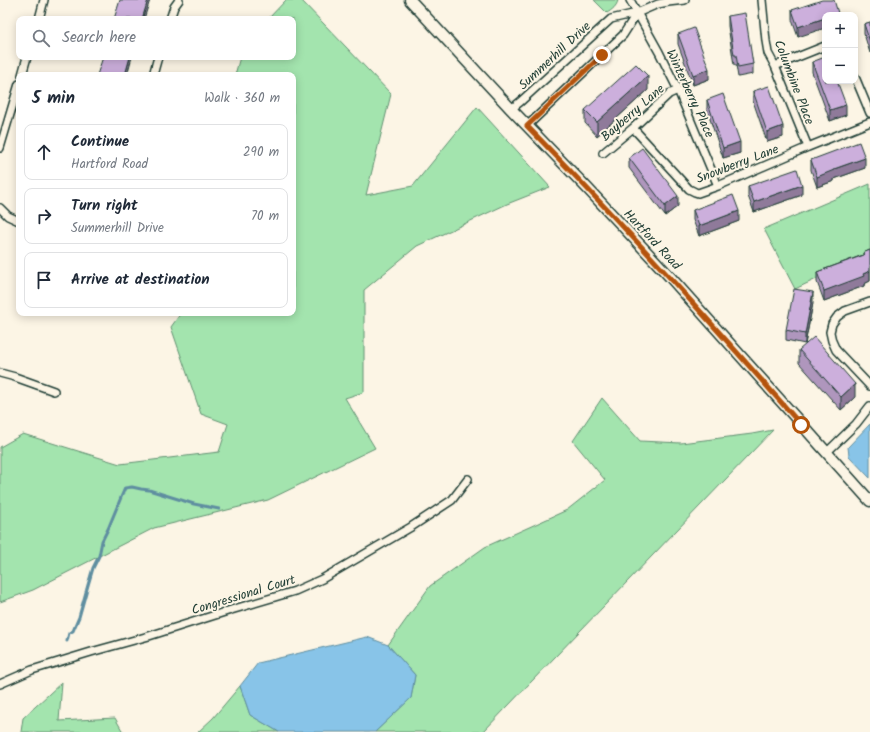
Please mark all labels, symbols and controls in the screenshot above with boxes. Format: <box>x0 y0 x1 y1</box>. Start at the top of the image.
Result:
map controls <box>822 12 858 84</box>
button: + <box>822 12 858 48</box>
search box <box>16 16 296 60</box>
street label: Summerhill Drive <box>514 17 596 95</box>
text: Search here <box>62 26 136 50</box>
icon: search <box>30 27 52 49</box>
street label: Columbine Place <box>768 37 819 128</box>
route end <box>593 46 611 64</box>
street label: Winterberry Place <box>660 46 719 142</box>
button: − <box>822 48 858 84</box>
street label: Bayberry Lane <box>596 79 670 147</box>
text: 5 min <box>32 85 75 112</box>
text: Walk · 360 m <box>204 88 280 109</box>
text: Continue <box>71 130 129 154</box>
street label: Snowberry Lane <box>693 139 782 190</box>
icon: ahead <box>33 141 55 163</box>
text: 290 m <box>243 142 279 163</box>
text: Hartford Road <box>71 154 148 175</box>
text: Turn right <box>71 194 138 218</box>
icon: right <box>33 205 55 227</box>
street label: Hartford Road <box>618 205 686 276</box>
text: 70 m <box>251 206 279 227</box>
text: Summerhill Drive <box>71 218 164 239</box>
text: Arrive at destination <box>71 268 210 292</box>
icon: arrive <box>33 269 55 291</box>
route start <box>792 416 810 434</box>
street label: Congressional Court <box>189 569 299 621</box>

